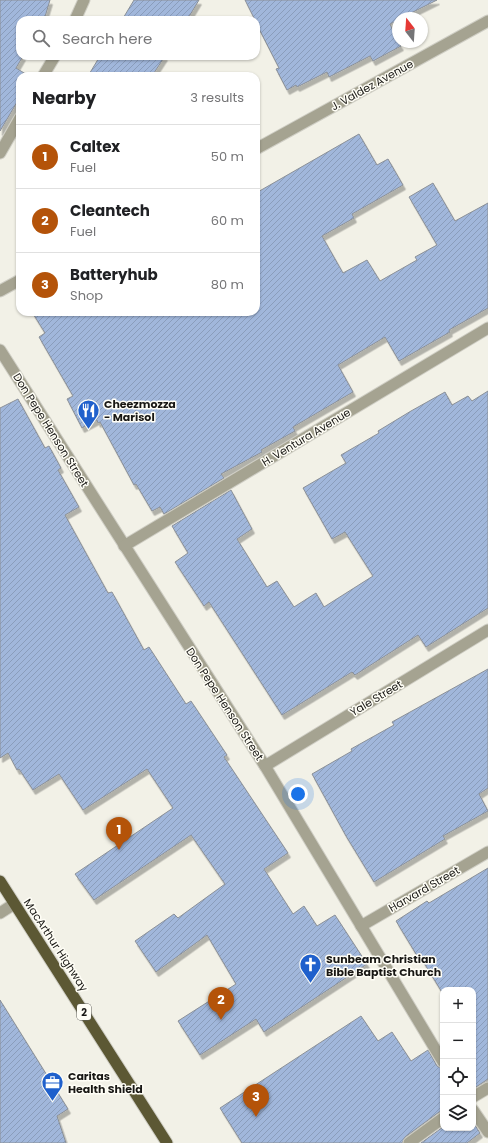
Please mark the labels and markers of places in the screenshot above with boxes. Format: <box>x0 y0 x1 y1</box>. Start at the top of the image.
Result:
place label: Cheezmozza - Marisol <box>104 396 176 425</box>
restaurant icon: Cheezmozza - Marisol <box>76 397 102 430</box>
pin: 1 <box>106 817 132 850</box>
place label: Sunbeam Christian Bible Baptist Church <box>326 951 441 980</box>
church icon: Sunbeam Christian Bible Baptist Church <box>298 952 324 985</box>
pin: 2 <box>208 987 234 1020</box>
place label: Caritas Health Shield <box>68 1068 143 1097</box>
office icon: Caritas Health Shield <box>40 1069 66 1102</box>
pin: 3 <box>243 1084 269 1117</box>

